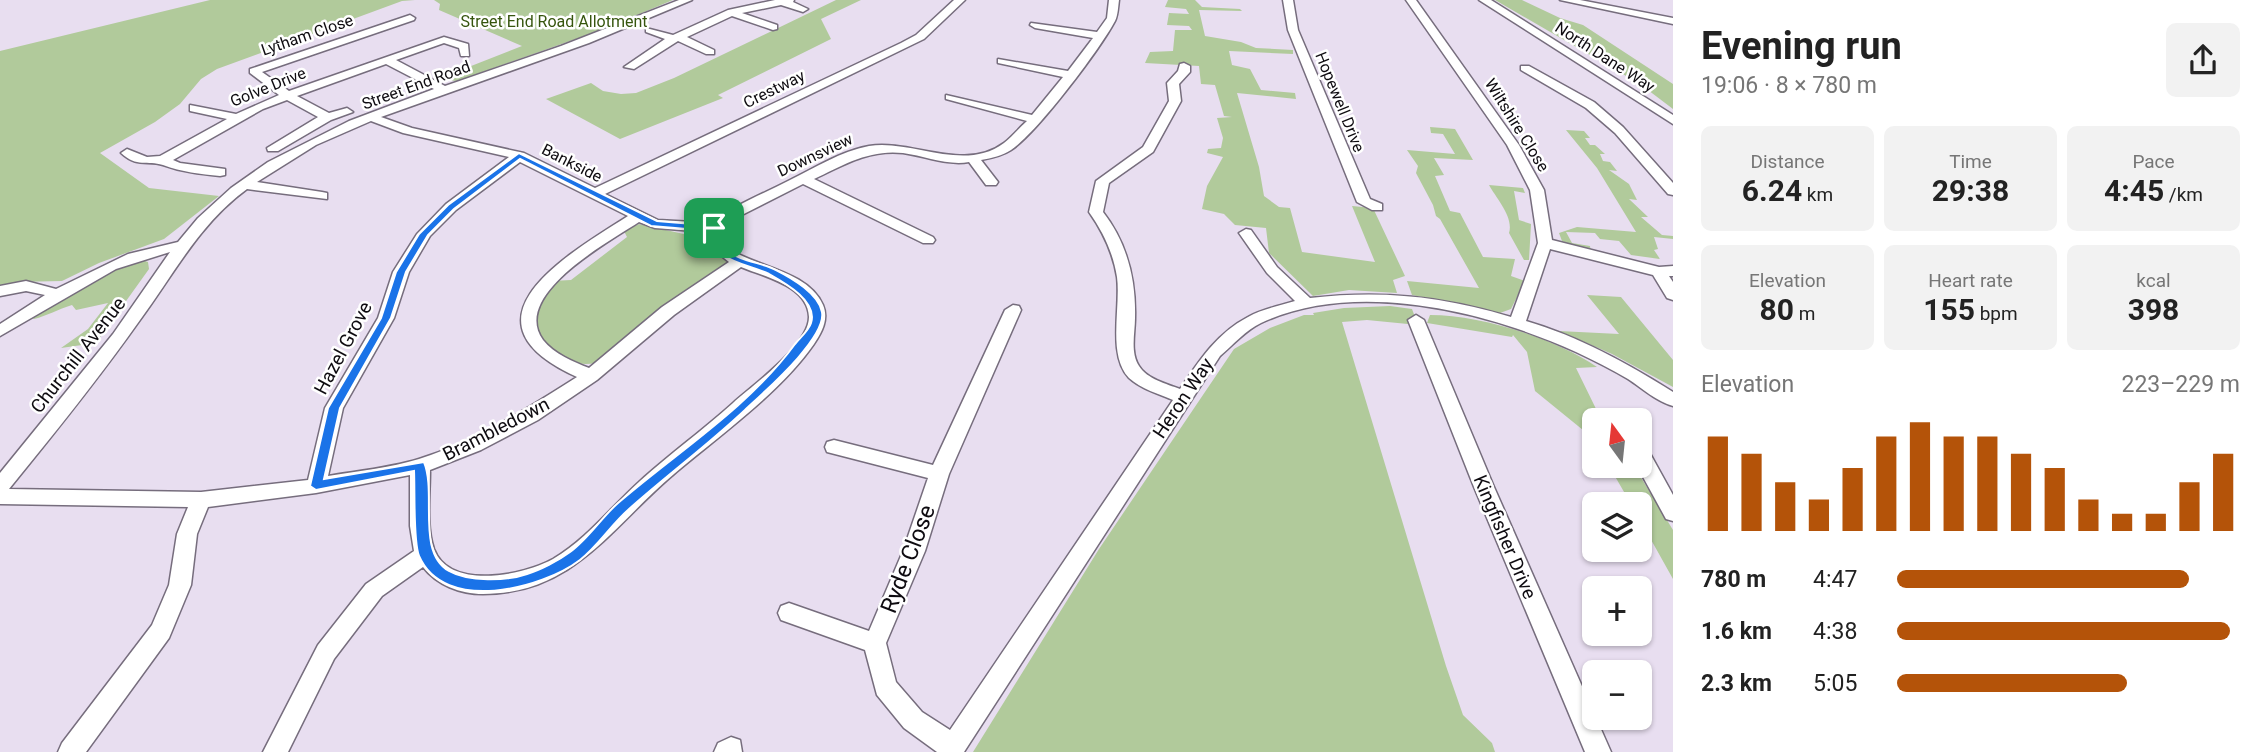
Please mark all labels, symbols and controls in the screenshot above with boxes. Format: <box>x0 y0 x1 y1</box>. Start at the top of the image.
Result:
street label: Lytham Close <box>258 10 356 60</box>
park label: Street End Road Allotment <box>461 12 647 31</box>
street label: North Dane Way <box>1552 18 1659 97</box>
button: share <box>2166 23 2240 97</box>
text: Evening run <box>1701 24 1902 68</box>
street label: Hopewell Drive <box>1311 49 1369 155</box>
street label: Street End Road <box>359 57 473 113</box>
street label: Golve Drive <box>227 63 309 111</box>
street label: Crestway <box>740 66 808 112</box>
text: 19:06 · 8 × 780 m <box>1701 72 1877 99</box>
street label: Wiltshire Close <box>1481 75 1553 175</box>
street label: Downsview <box>774 129 856 181</box>
street label: Bankside <box>539 140 605 186</box>
text: Distance <box>1751 150 1824 173</box>
text: Time <box>1949 150 1992 173</box>
text: Pace <box>2132 150 2175 173</box>
text: 6.24 <box>1742 173 1802 208</box>
text: 29:38 <box>1932 173 2009 208</box>
text: 4:45 <box>2104 173 2164 208</box>
text: km <box>1802 183 1833 206</box>
text: /km <box>2164 183 2203 206</box>
pin <box>684 198 744 258</box>
icon: arrive <box>695 209 733 247</box>
text: Elevation <box>1749 269 1826 292</box>
text: Heart rate <box>1928 269 2013 292</box>
text: kcal <box>2136 269 2171 292</box>
street label: Churchill Avenue <box>26 292 130 418</box>
text: 80 <box>1760 292 1794 327</box>
text: 155 <box>1923 292 1975 327</box>
text: 398 <box>2128 292 2179 327</box>
street label: Hazel Grove <box>309 298 377 398</box>
text: m <box>1794 302 1815 325</box>
text: bpm <box>1975 302 2018 325</box>
street label: Heron Way <box>1148 354 1218 442</box>
text: Elevation <box>1701 371 1794 398</box>
text: 223–229 m <box>2121 371 2240 398</box>
street label: Brambledown <box>439 392 553 466</box>
north arrow <box>1582 408 1652 478</box>
map controls <box>1582 408 1652 730</box>
street label: Kingfisher Drive <box>1469 472 1541 602</box>
button: layers <box>1582 492 1652 562</box>
street label: Ryde Close <box>875 501 941 617</box>
text: 780 m <box>1701 566 1766 593</box>
text: 4:47 <box>1813 566 1857 593</box>
button: + <box>1582 576 1652 646</box>
text: 1.6 km <box>1701 618 1772 645</box>
text: 4:38 <box>1813 618 1857 645</box>
button: − <box>1582 660 1652 730</box>
text: 2.3 km <box>1701 670 1772 697</box>
text: 5:05 <box>1813 670 1857 697</box>

